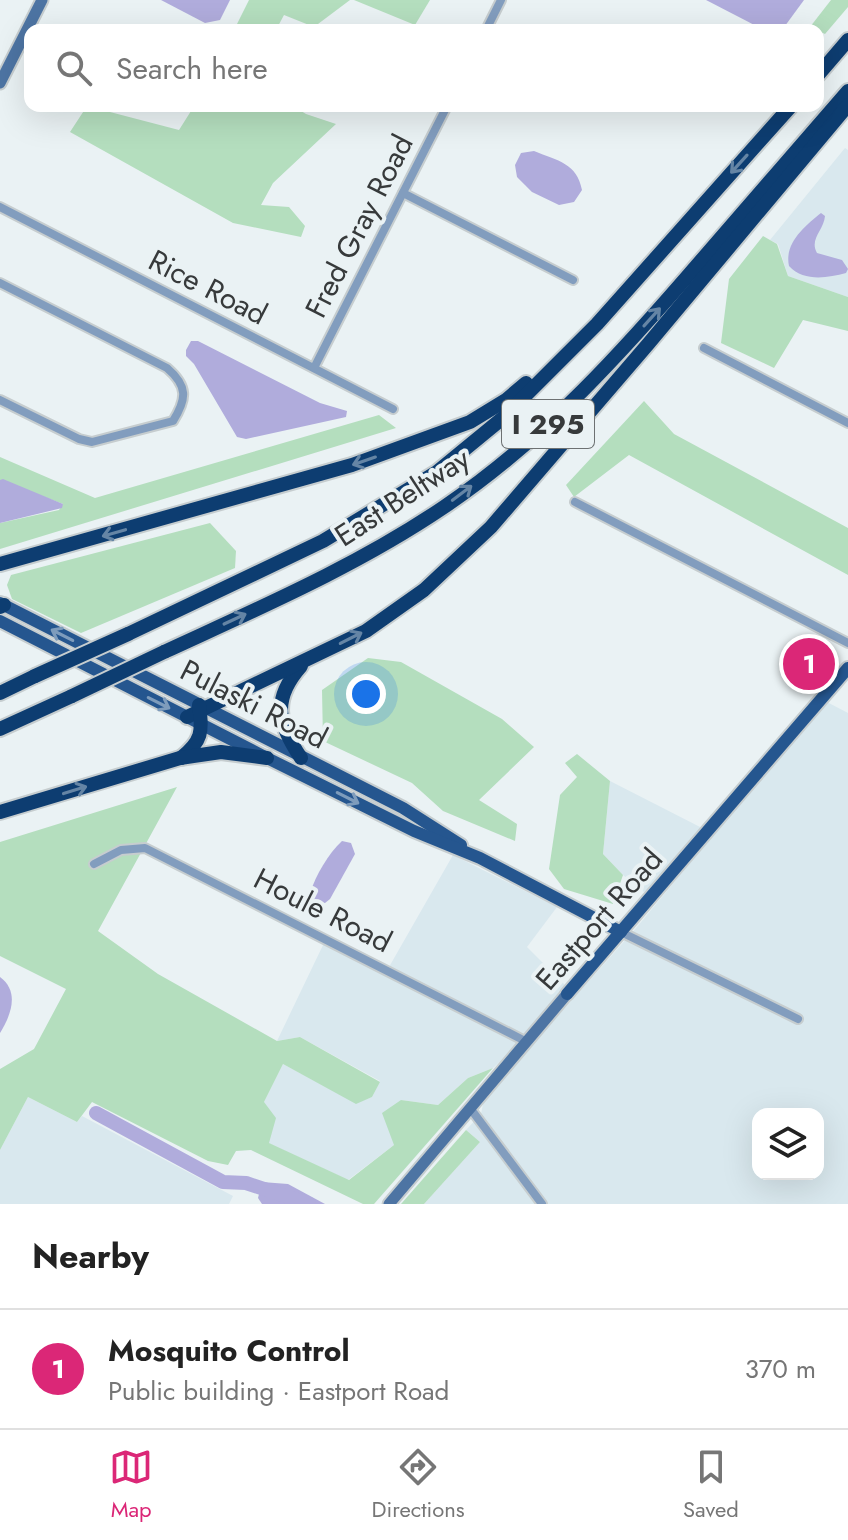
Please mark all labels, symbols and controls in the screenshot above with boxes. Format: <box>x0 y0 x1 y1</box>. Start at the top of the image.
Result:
search box <box>24 24 824 112</box>
icon: search <box>52 46 96 90</box>
text: Search here <box>116 47 268 90</box>
street label: Fred Gray Road <box>294 127 424 325</box>
one-way arrow <box>731 154 749 174</box>
street label: Rice Road <box>141 239 275 335</box>
one-way arrow <box>643 308 661 328</box>
road number: I 295 <box>502 400 594 448</box>
street label: East Beltway <box>326 437 479 557</box>
one-way arrow <box>352 455 376 469</box>
one-way arrow <box>451 485 472 502</box>
one-way arrow <box>101 526 127 541</box>
one-way arrow <box>222 611 246 626</box>
one-way arrow <box>50 626 74 642</box>
one-way arrow <box>339 630 363 645</box>
pin: 1 <box>783 634 835 694</box>
street label: Pulaski Road <box>173 649 335 759</box>
your location <box>346 674 386 714</box>
one-way arrow <box>147 696 171 711</box>
one-way arrow <box>61 782 87 797</box>
one-way arrow <box>336 791 360 806</box>
street label: Eastport Road <box>525 839 673 999</box>
street label: Houle Road <box>247 857 399 963</box>
map controls <box>752 1108 824 1180</box>
button: layers <box>752 1108 824 1180</box>
text: Nearby <box>32 1232 149 1281</box>
text: Mosquito Control <box>108 1329 350 1372</box>
text: 1 <box>51 1350 65 1388</box>
text: 370 m <box>745 1350 816 1388</box>
text: Public building · Eastport Road <box>108 1372 449 1410</box>
tab: Map <box>109 1445 153 1525</box>
tab: Directions <box>372 1445 465 1525</box>
tab: Saved <box>683 1445 739 1525</box>

